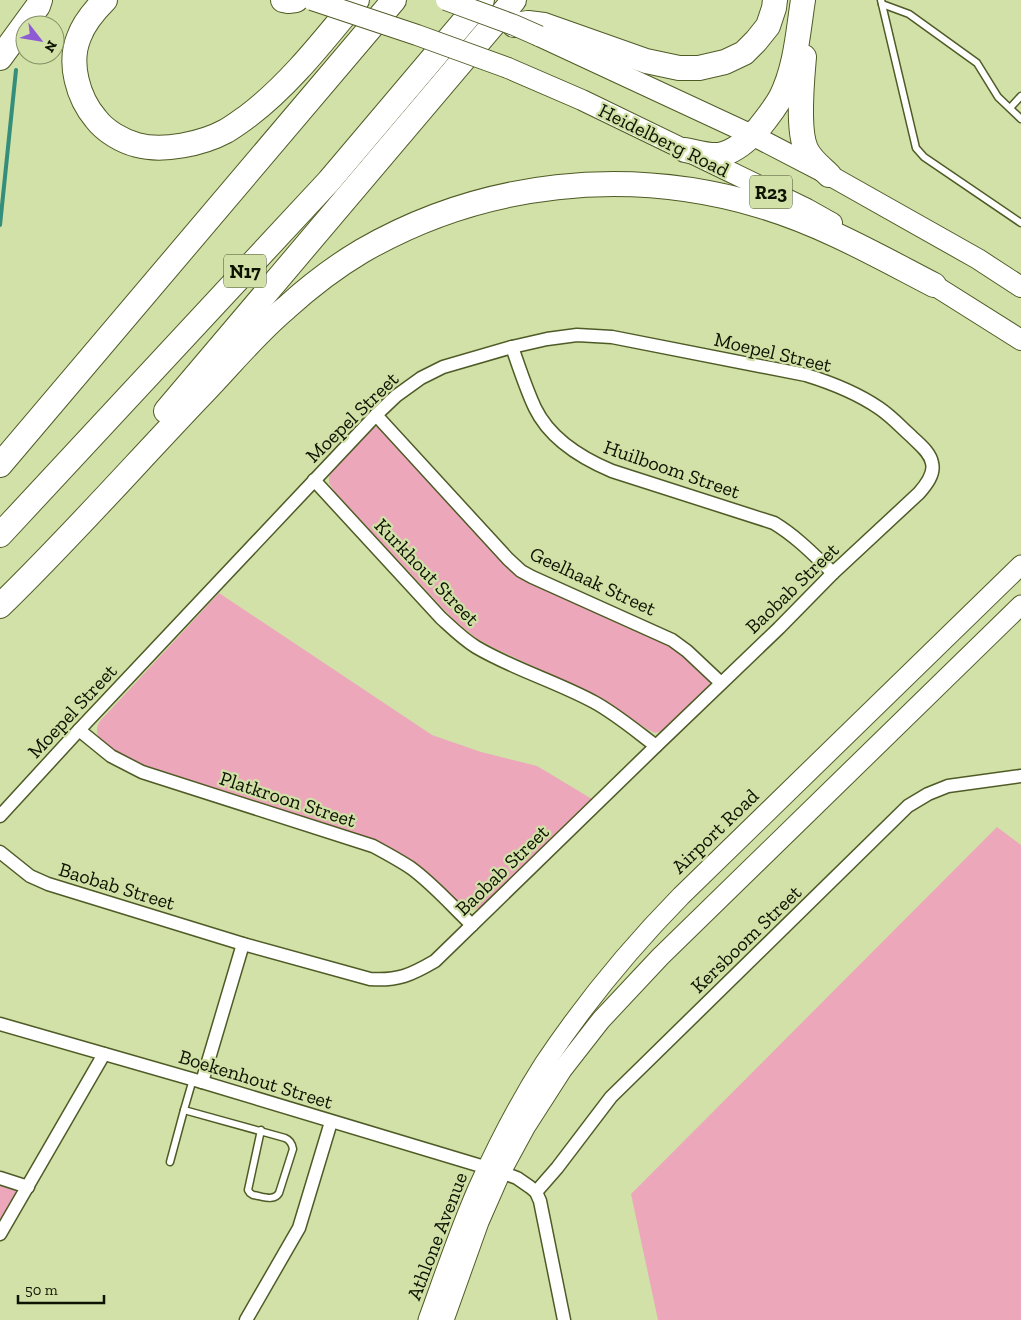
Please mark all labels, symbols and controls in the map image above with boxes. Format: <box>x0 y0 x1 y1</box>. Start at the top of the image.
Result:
north arrow <box>15 15 65 65</box>
text: N <box>41 37 61 56</box>
street label: Heidelberg Road <box>595 98 733 182</box>
road number: R23 <box>750 176 792 208</box>
road number: N17 <box>224 255 266 288</box>
street label: Moepel Street <box>712 327 835 377</box>
street label: Moepel Street <box>301 366 404 467</box>
street label: Huilboom Street <box>601 434 744 504</box>
street label: Kurkhout Street <box>370 513 485 631</box>
street label: Baobab Street <box>740 537 844 638</box>
street label: Geelhaak Street <box>526 541 660 621</box>
street label: Moepel Street <box>22 659 122 763</box>
street label: Platkroon Street <box>217 766 360 833</box>
street label: Airport Road <box>667 784 763 878</box>
street label: Baobab Street <box>450 819 554 920</box>
street label: Baobab Street <box>56 857 179 915</box>
street label: Kersboom Street <box>686 880 807 998</box>
street label: Boekenhout Street <box>176 1044 337 1114</box>
street label: Athlone Avenue <box>402 1169 472 1303</box>
scale bar <box>18 1272 104 1304</box>
text: 50 m <box>25 1281 58 1299</box>

